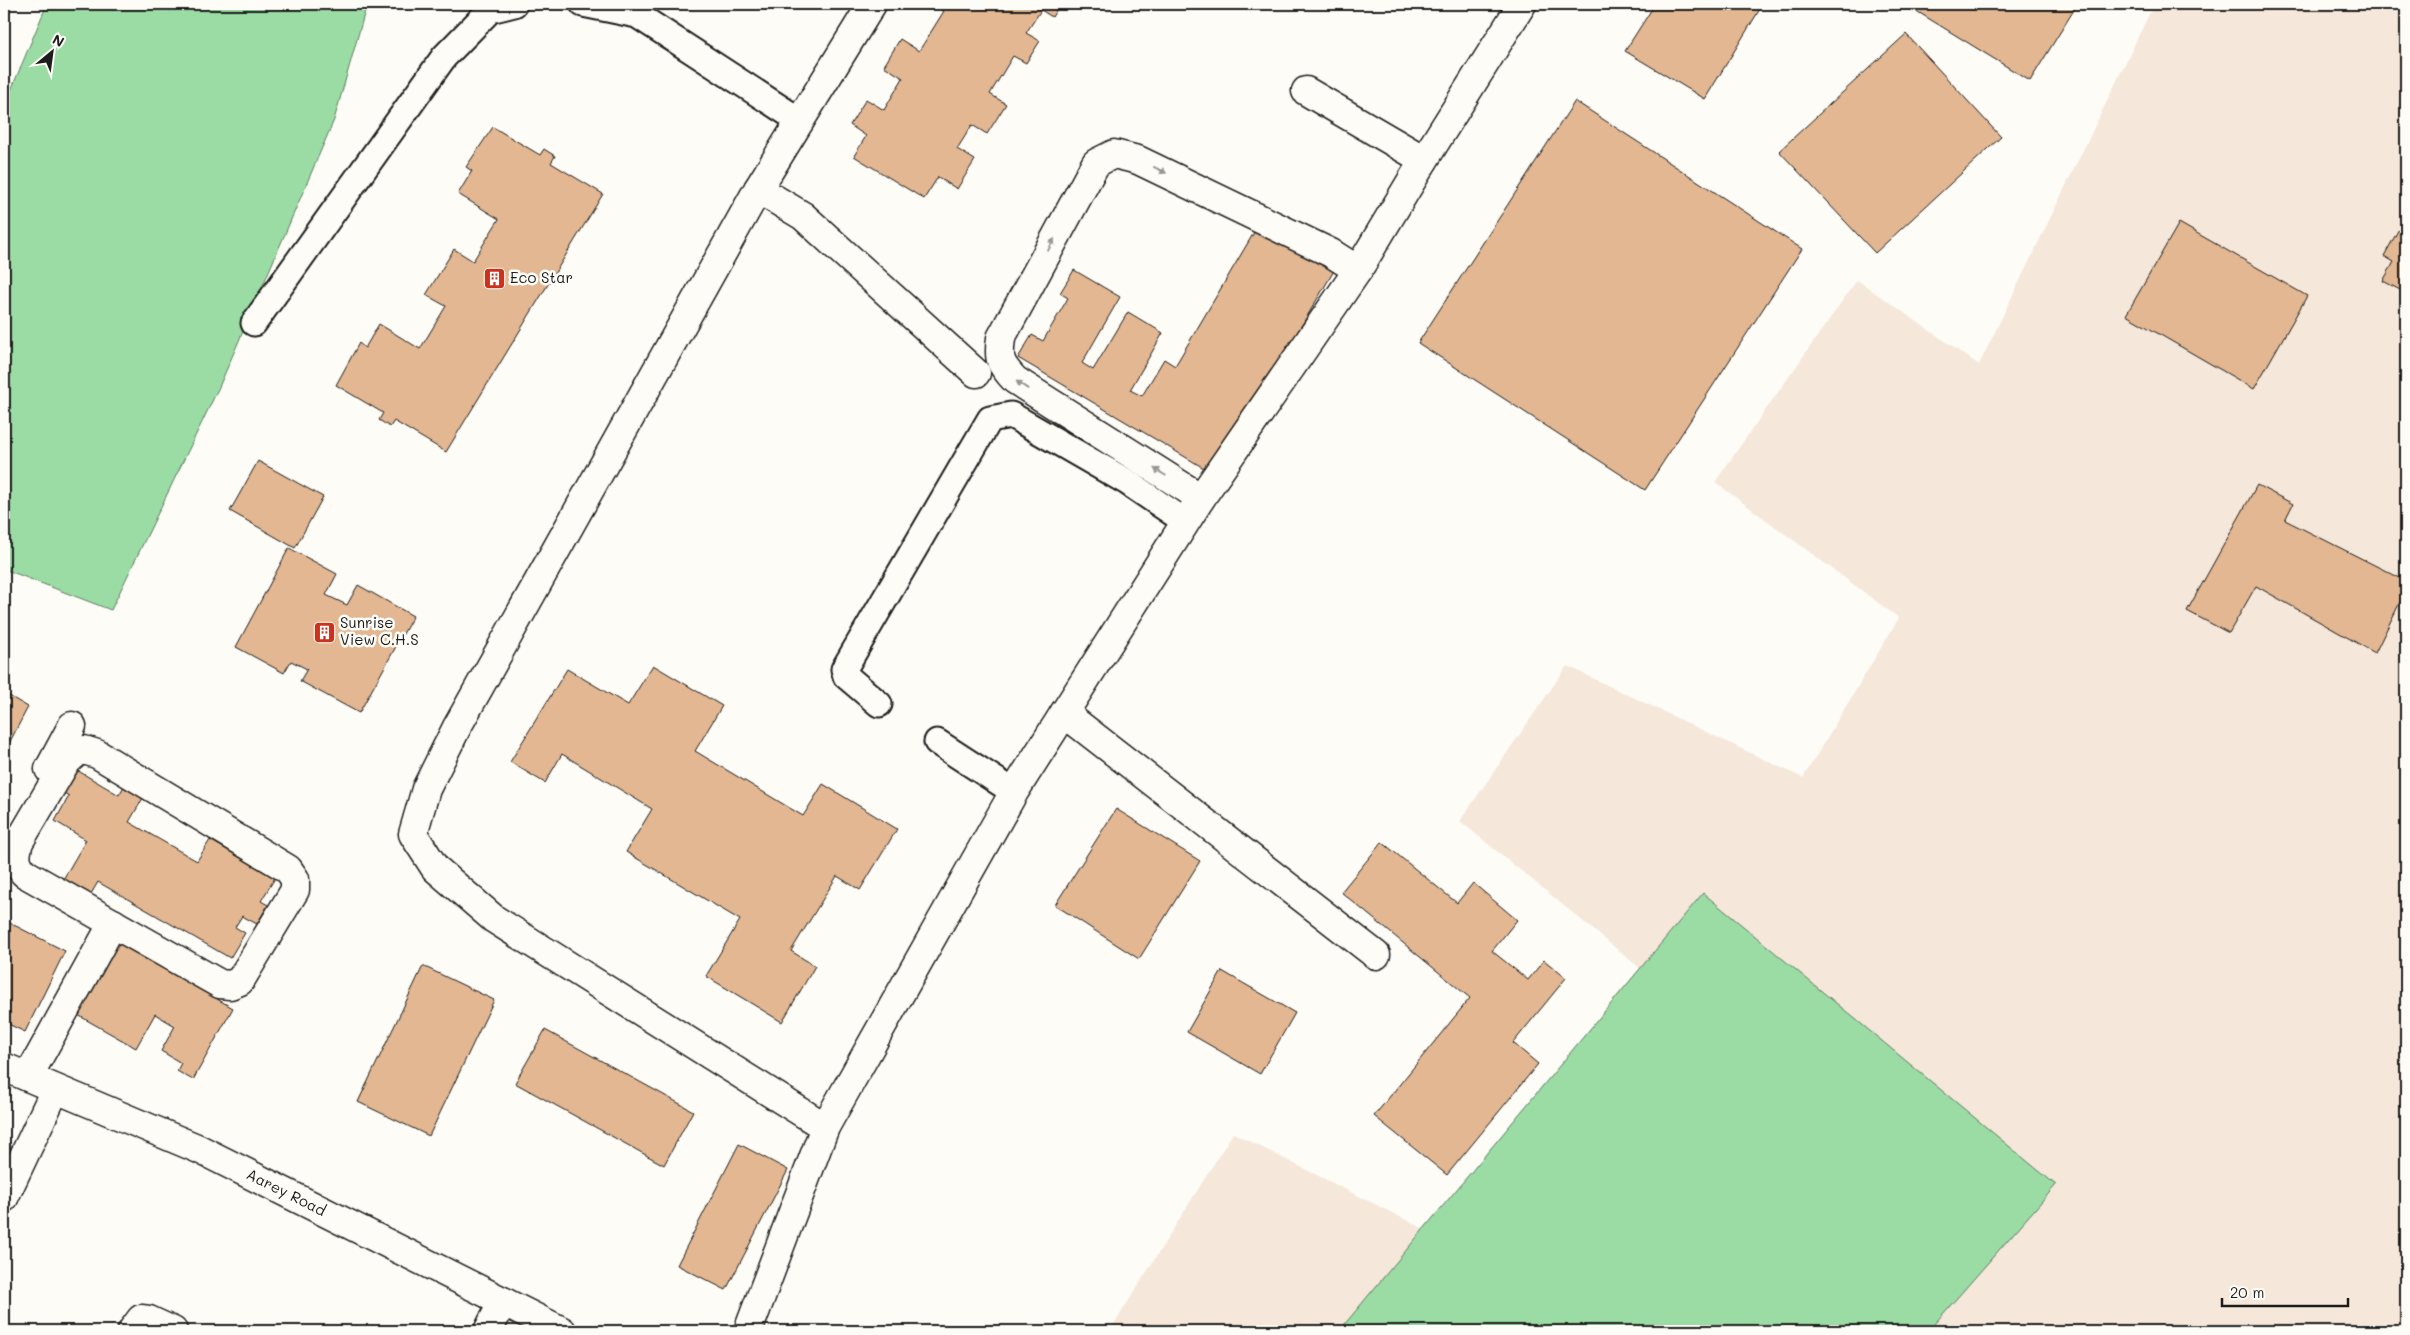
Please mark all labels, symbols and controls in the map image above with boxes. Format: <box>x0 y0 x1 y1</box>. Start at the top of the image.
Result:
north arrow <box>28 28 78 78</box>
text: N <box>49 29 68 51</box>
one-way arrow <box>1153 167 1167 175</box>
one-way arrow <box>1047 238 1055 253</box>
building icon: Eco Star <box>482 266 506 290</box>
place label: Eco Star <box>510 267 573 287</box>
one-way arrow <box>1016 380 1029 390</box>
one-way arrow <box>1153 468 1166 477</box>
place label: Sunrise View C.H.S <box>340 612 419 649</box>
building icon: Sunrise View C.H.S <box>312 620 336 644</box>
street label: Aarey Road <box>243 1163 330 1220</box>
scale bar <box>2222 1275 2349 1307</box>
text: 20 m <box>2230 1282 2264 1302</box>

